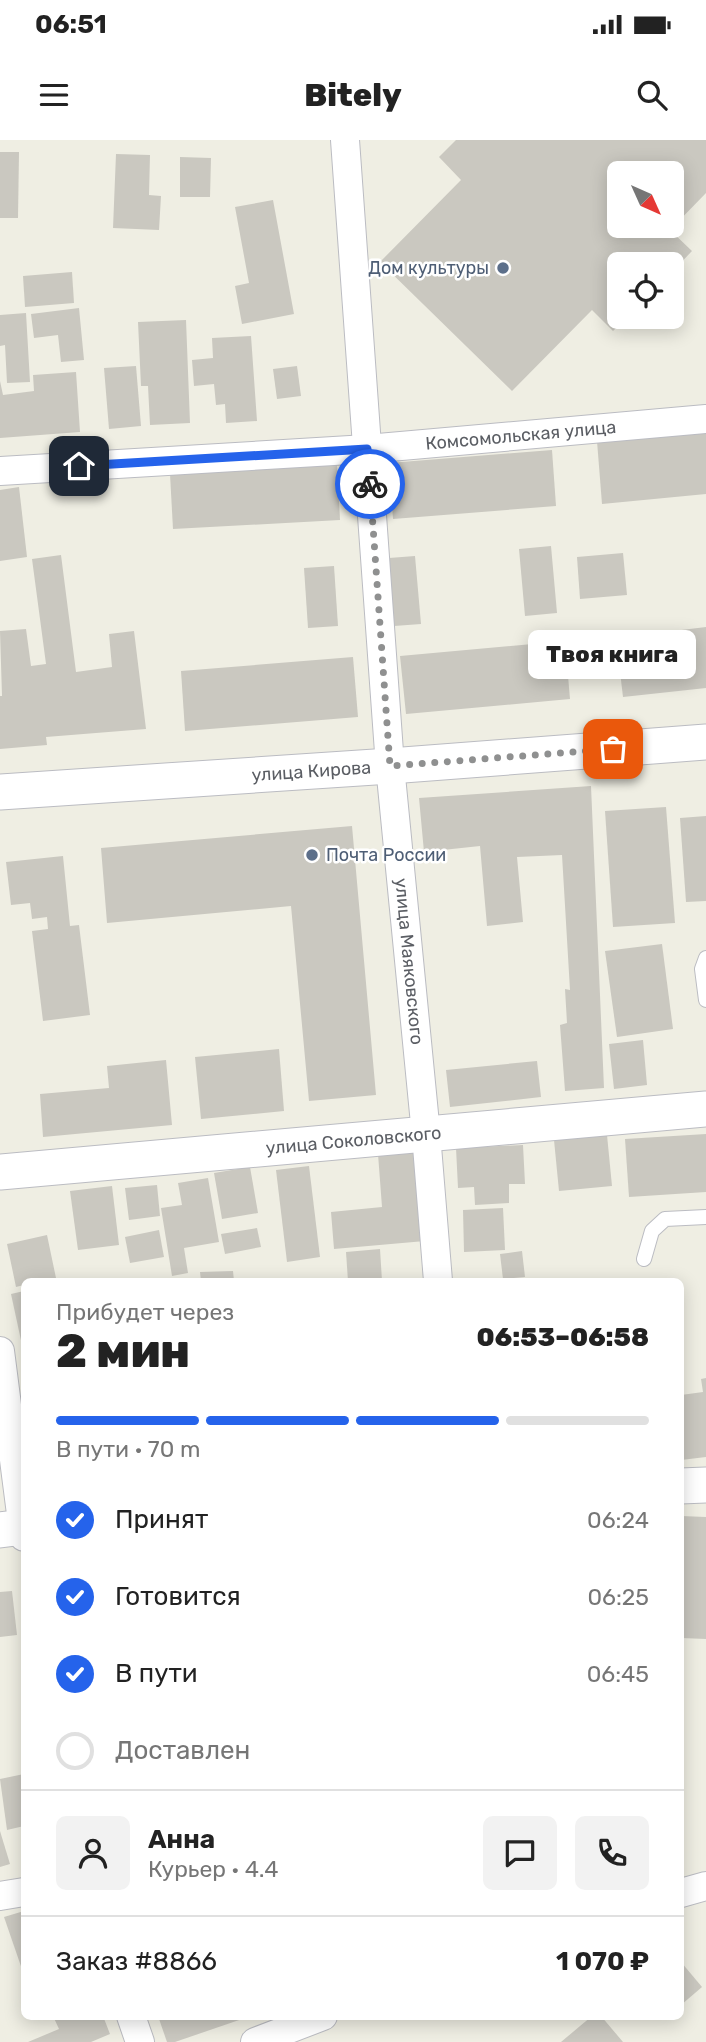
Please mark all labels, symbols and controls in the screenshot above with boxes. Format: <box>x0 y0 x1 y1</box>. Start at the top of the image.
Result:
text: 06:51 <box>35 9 107 40</box>
icon: menu <box>35 76 73 114</box>
text: Bitely <box>304 76 402 114</box>
icon: search <box>633 76 671 114</box>
north arrow <box>607 161 684 238</box>
map controls <box>607 161 684 329</box>
button: locate <box>607 252 684 329</box>
place label: Дом культуры <box>368 257 489 279</box>
marker: Дом культуры <box>495 260 511 276</box>
street label: Комсомольская улица <box>424 416 617 455</box>
pin <box>49 436 109 496</box>
icon: home <box>60 447 98 485</box>
courier <box>335 449 405 519</box>
icon: bike <box>351 465 389 503</box>
callout: Твоя книга <box>529 630 697 679</box>
text: Твоя книга <box>546 640 678 668</box>
pin <box>583 719 643 779</box>
icon: bag <box>594 730 632 768</box>
street label: улица Кирова <box>251 756 372 786</box>
place label: Почта России <box>326 844 446 866</box>
marker: Почта России <box>304 847 320 863</box>
street label: улица Маяковского <box>390 877 428 1046</box>
street label: улица Соколовского <box>265 1122 442 1159</box>
text: Прибудет через <box>56 1298 234 1326</box>
text: 06:53–06:58 <box>477 1322 649 1353</box>
text: 2 мин <box>56 1324 190 1379</box>
text: В пути · 70 m <box>56 1435 200 1463</box>
icon: check <box>56 1501 94 1539</box>
text: Принят <box>115 1504 208 1535</box>
text: 06:24 <box>587 1506 649 1534</box>
icon: check <box>56 1578 94 1616</box>
text: Готовится <box>115 1581 241 1612</box>
text: 06:25 <box>587 1583 649 1611</box>
icon: check <box>56 1655 94 1693</box>
text: В пути <box>115 1658 198 1689</box>
text: 06:45 <box>587 1660 649 1688</box>
text: Доставлен <box>115 1735 250 1766</box>
button: person <box>56 1816 130 1890</box>
button: chat <box>483 1816 557 1890</box>
button: phone <box>575 1816 649 1890</box>
text: Анна <box>148 1824 215 1855</box>
text: Курьер · 4.4 <box>148 1855 279 1883</box>
text: Заказ #8866 <box>56 1946 217 1977</box>
text: 1 070 ₽ <box>556 1946 649 1977</box>

